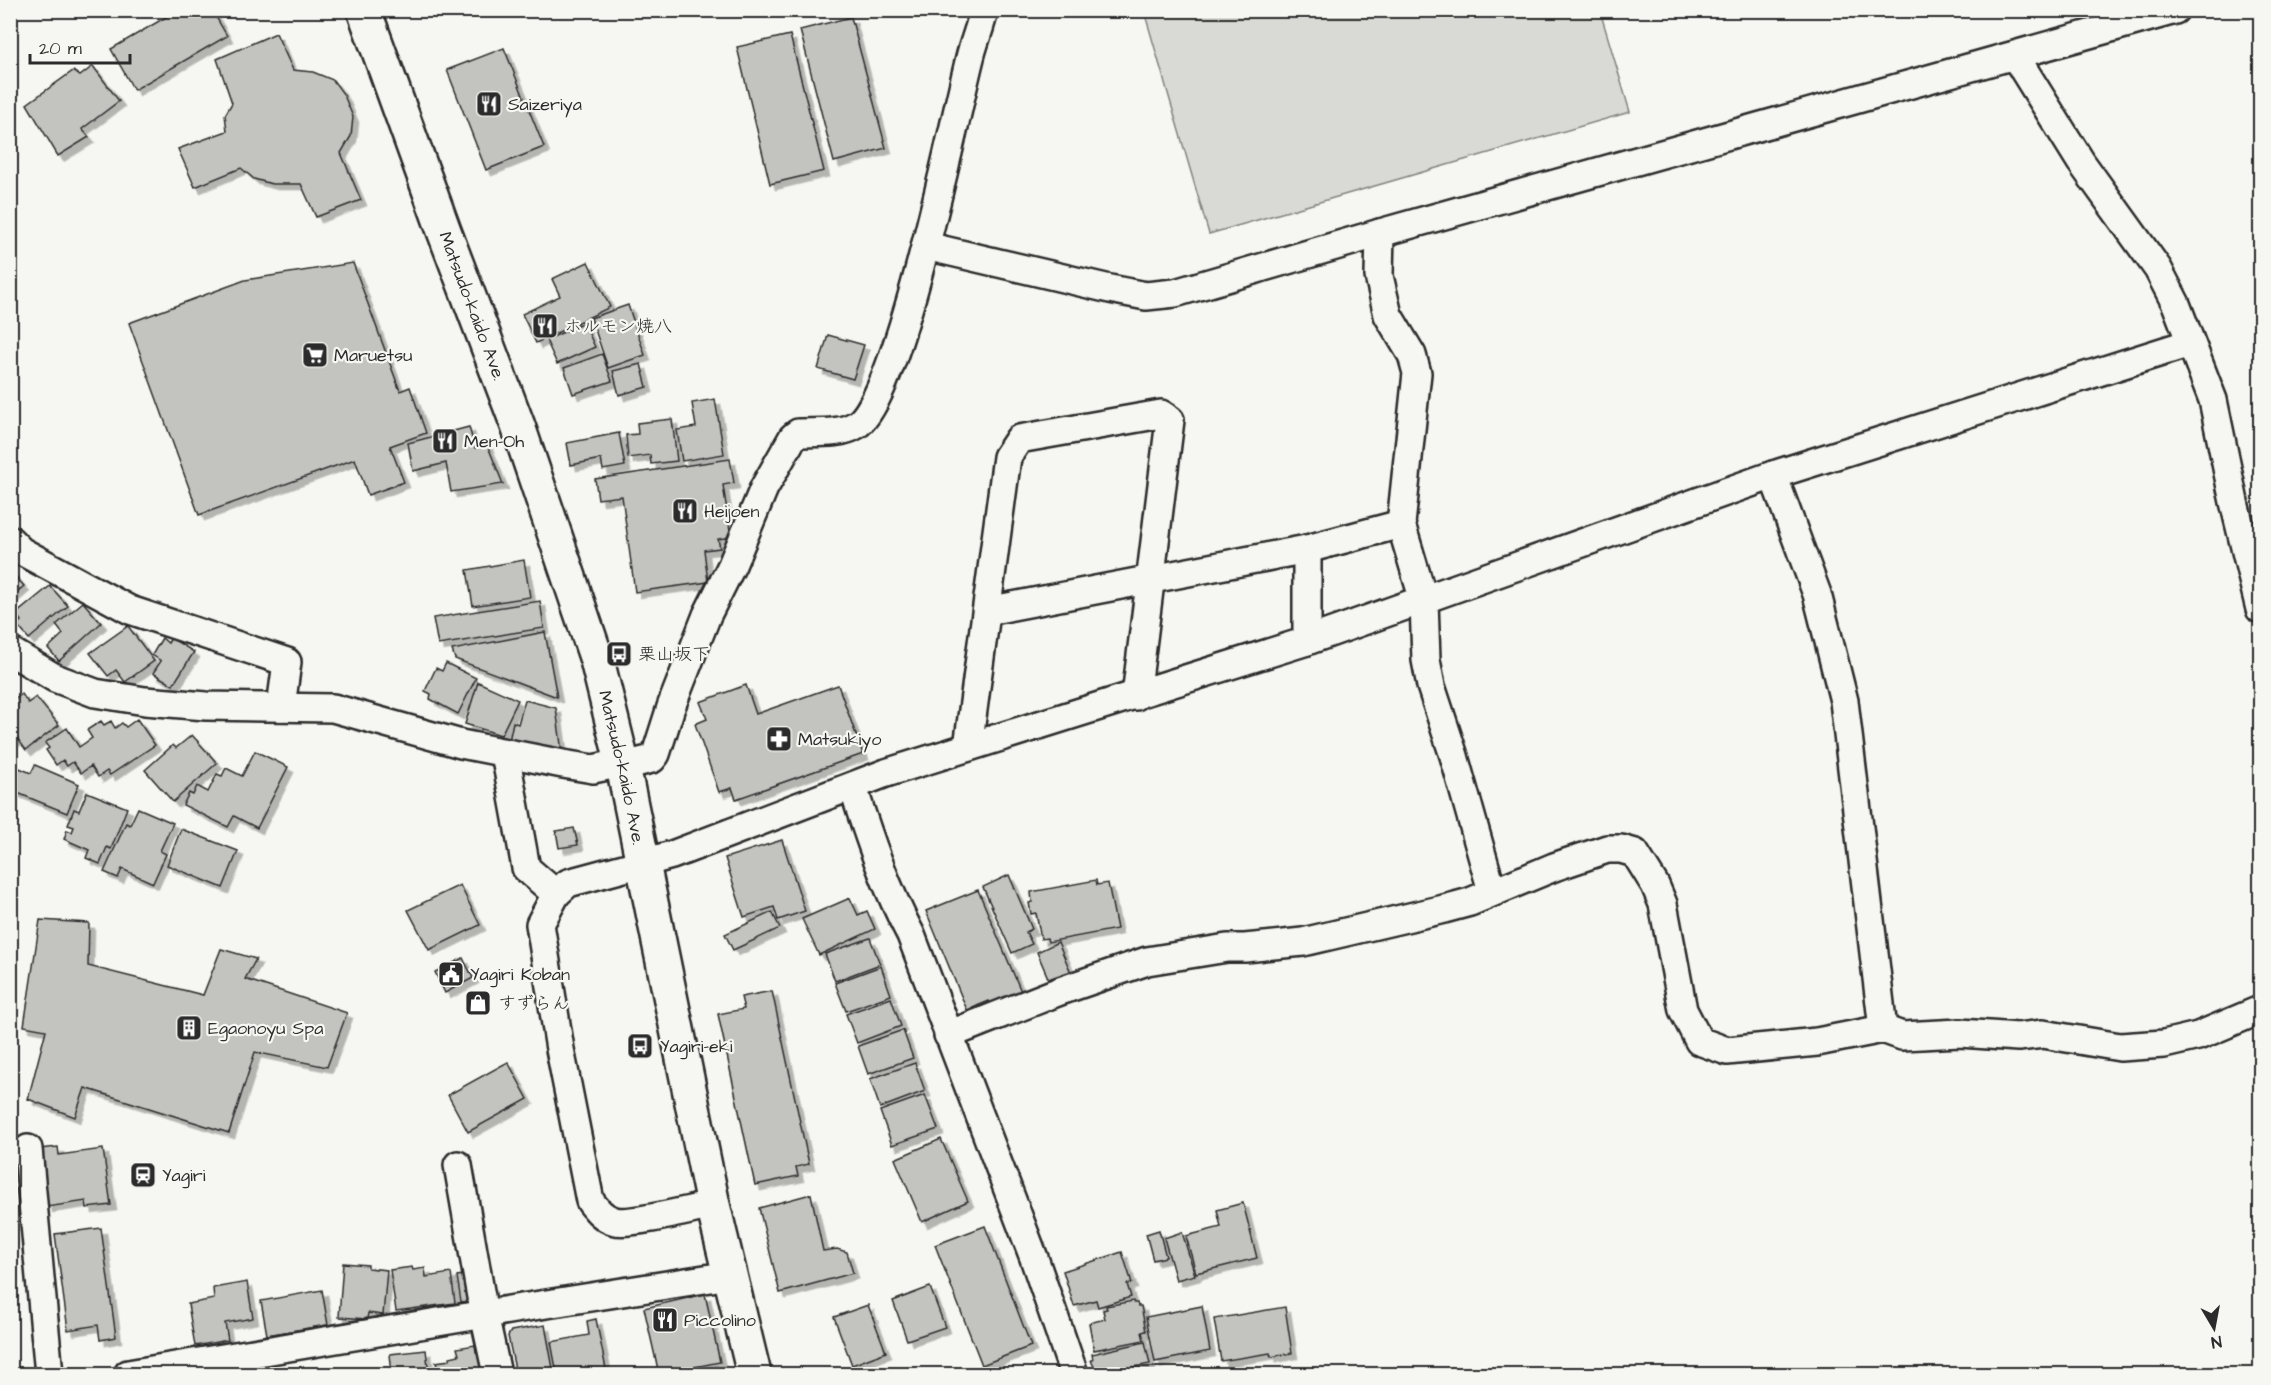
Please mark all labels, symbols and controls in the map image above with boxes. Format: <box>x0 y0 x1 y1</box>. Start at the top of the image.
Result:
scale bar <box>30 27 130 65</box>
text: 20 m <box>39 36 82 61</box>
restaurant icon: Saizeriya <box>474 89 504 119</box>
place label: Saizeriya <box>508 92 582 118</box>
street label: Matsudo-kaido Ave. <box>432 228 511 384</box>
restaurant icon: ホルモン焼八 <box>530 311 560 341</box>
place label: ホルモン焼八 <box>564 314 672 339</box>
supermarket icon: Maruetsu <box>300 340 330 370</box>
place label: Maruetsu <box>334 343 412 368</box>
restaurant icon: Men-Oh <box>430 426 460 456</box>
place label: Men-Oh <box>464 429 524 454</box>
restaurant icon: Heijoen <box>670 496 700 526</box>
place label: Heijoen <box>704 499 759 524</box>
bus stop icon: 栗山坂下 <box>604 639 634 669</box>
place label: 栗山坂下 <box>638 642 710 667</box>
street label: Matsudo-kaido Ave. <box>592 688 651 847</box>
pharmacy icon: Matsukiyo <box>764 724 794 754</box>
place label: Matsukiyo <box>798 727 881 753</box>
public building icon: Yagiri Koban <box>436 959 466 989</box>
place label: Yagiri Koban <box>470 962 570 988</box>
shop icon: すずらん <box>463 988 493 1018</box>
place label: すずらん <box>498 991 570 1016</box>
building icon: Egaonoyu Spa <box>174 1013 204 1043</box>
place label: Egaonoyu Spa <box>208 1016 323 1042</box>
bus stop icon: Yagiri-eki <box>625 1031 655 1061</box>
place label: Yagiri-eki <box>660 1034 733 1060</box>
station icon: Yagiri <box>128 1160 158 1190</box>
place label: Yagiri <box>162 1163 206 1189</box>
north arrow <box>2184 1298 2244 1358</box>
restaurant icon: Piccolino <box>650 1305 680 1335</box>
place label: Piccolino <box>684 1308 756 1333</box>
text: N <box>2210 1330 2223 1353</box>

